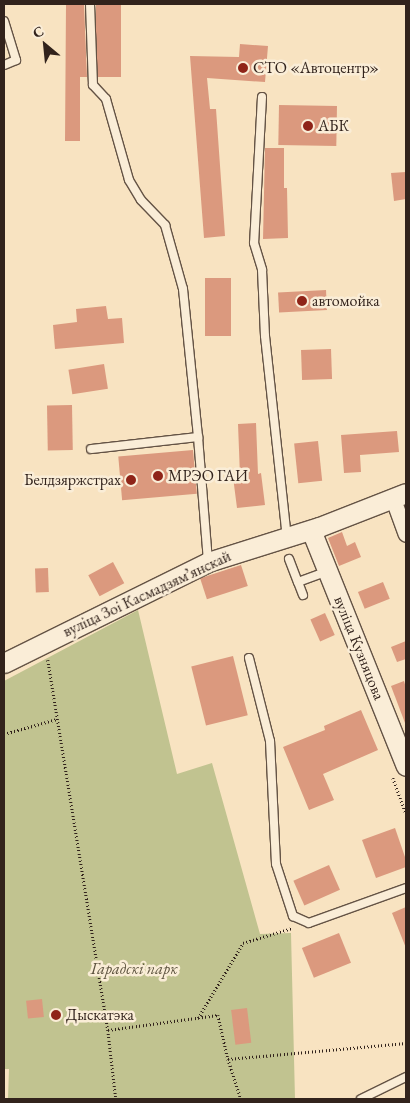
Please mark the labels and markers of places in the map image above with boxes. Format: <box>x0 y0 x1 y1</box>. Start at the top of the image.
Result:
place label: СТО «Автоцентр» <box>253 58 379 78</box>
marker: СТО «Автоцентр» <box>237 62 249 74</box>
place label: АБК <box>318 116 349 136</box>
marker: АБК <box>302 120 314 132</box>
place label: автомойка <box>312 291 380 311</box>
marker: автомойка <box>296 295 308 307</box>
place label: МРЭО ГАИ <box>168 466 248 486</box>
place label: Белдзяржстрах <box>24 470 121 490</box>
marker: МРЭО ГАИ <box>152 470 164 482</box>
marker: Белдзяржстрах <box>125 474 137 486</box>
place label: Дыскатэка <box>66 1005 134 1025</box>
marker: Дыскатэка <box>50 1009 62 1021</box>

